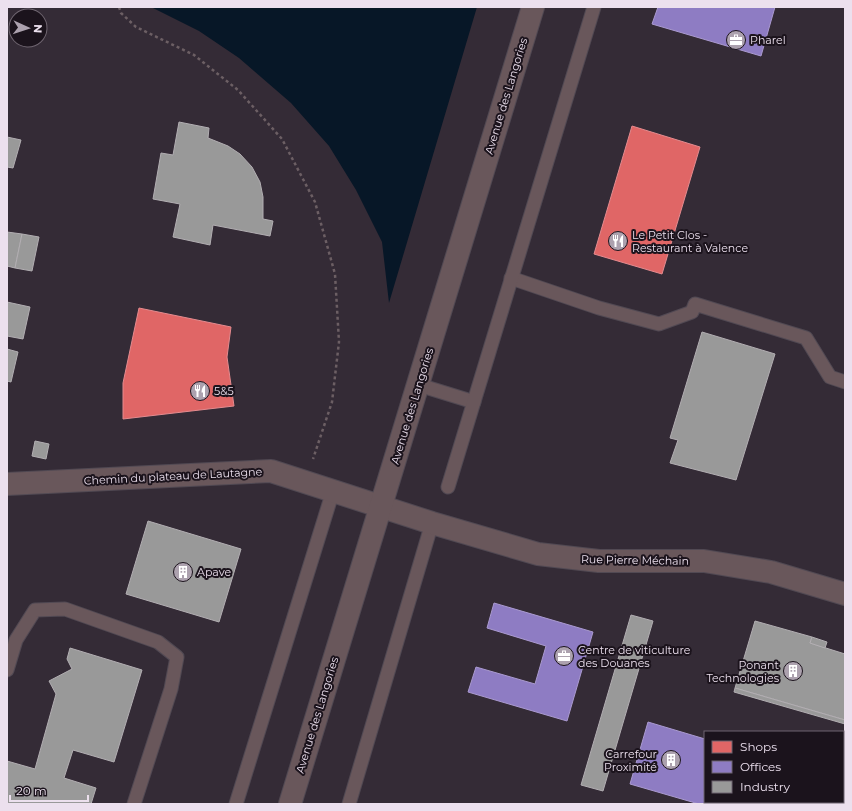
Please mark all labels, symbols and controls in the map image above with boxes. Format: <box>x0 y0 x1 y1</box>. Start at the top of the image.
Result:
north arrow <box>8 8 48 48</box>
text: N <box>31 24 45 33</box>
office icon: Pharel <box>725 29 747 51</box>
place label: Pharel <box>750 33 786 47</box>
street label: Avenue des Langories <box>482 36 531 156</box>
place label: Le Petit Clos - Restaurant à Valence <box>632 228 748 255</box>
restaurant icon: Le Petit Clos - Restaurant à Valence <box>607 230 629 252</box>
street label: Avenue des Langories <box>388 346 437 466</box>
restaurant icon: 5&5 <box>189 380 211 402</box>
place label: 5&5 <box>214 384 234 398</box>
street label: Chemin du plateau de Lautagne <box>83 464 263 488</box>
street label: Rue Pierre Méchain <box>581 552 689 568</box>
building icon: Apave <box>172 561 194 583</box>
place label: Apave <box>197 565 231 579</box>
place label: Centre de viticulture des Douanes <box>578 643 691 670</box>
office icon: Centre de viticulture des Douanes <box>553 645 575 667</box>
street label: Avenue des Langories <box>293 655 342 775</box>
place label: Ponant Technologies <box>706 658 780 685</box>
building icon: Ponant Technologies <box>782 660 804 682</box>
legend <box>704 731 844 803</box>
text: Shops <box>740 739 777 754</box>
place label: Carrefour Proximité <box>604 747 657 774</box>
building icon: Carrefour Proximité <box>660 749 682 771</box>
text: Offices <box>740 759 781 774</box>
scale bar <box>10 777 88 803</box>
text: Industry <box>740 779 790 794</box>
text: 20 m <box>16 783 47 798</box>

